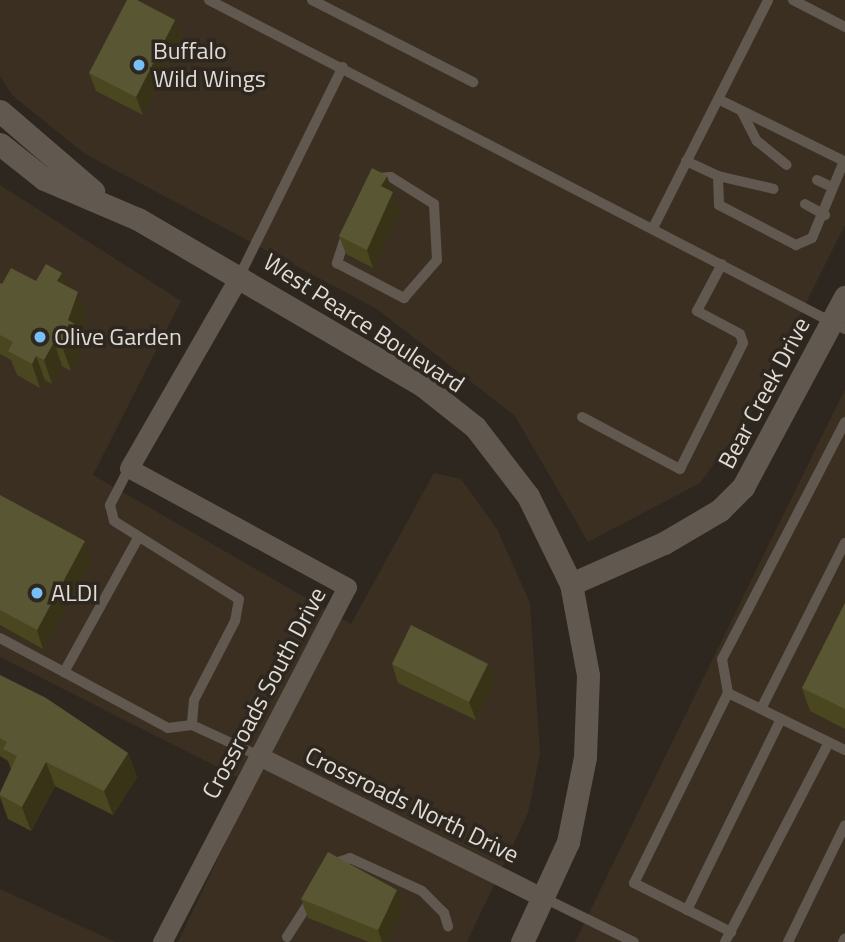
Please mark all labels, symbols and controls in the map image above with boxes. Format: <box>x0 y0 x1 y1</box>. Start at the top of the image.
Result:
place label: Buffalo Wild Wings <box>153 37 266 93</box>
marker: Buffalo Wild Wings <box>131 57 147 73</box>
street label: West Pearce Boulevard <box>258 247 470 399</box>
street label: Bear Creek Drive <box>712 312 816 474</box>
place label: Olive Garden <box>54 323 182 351</box>
marker: Olive Garden <box>32 329 48 345</box>
place label: ALDI <box>51 579 98 607</box>
street label: Crossroads South Drive <box>196 582 332 804</box>
marker: ALDI <box>29 585 45 601</box>
street label: Crossroads North Drive <box>300 741 524 869</box>

